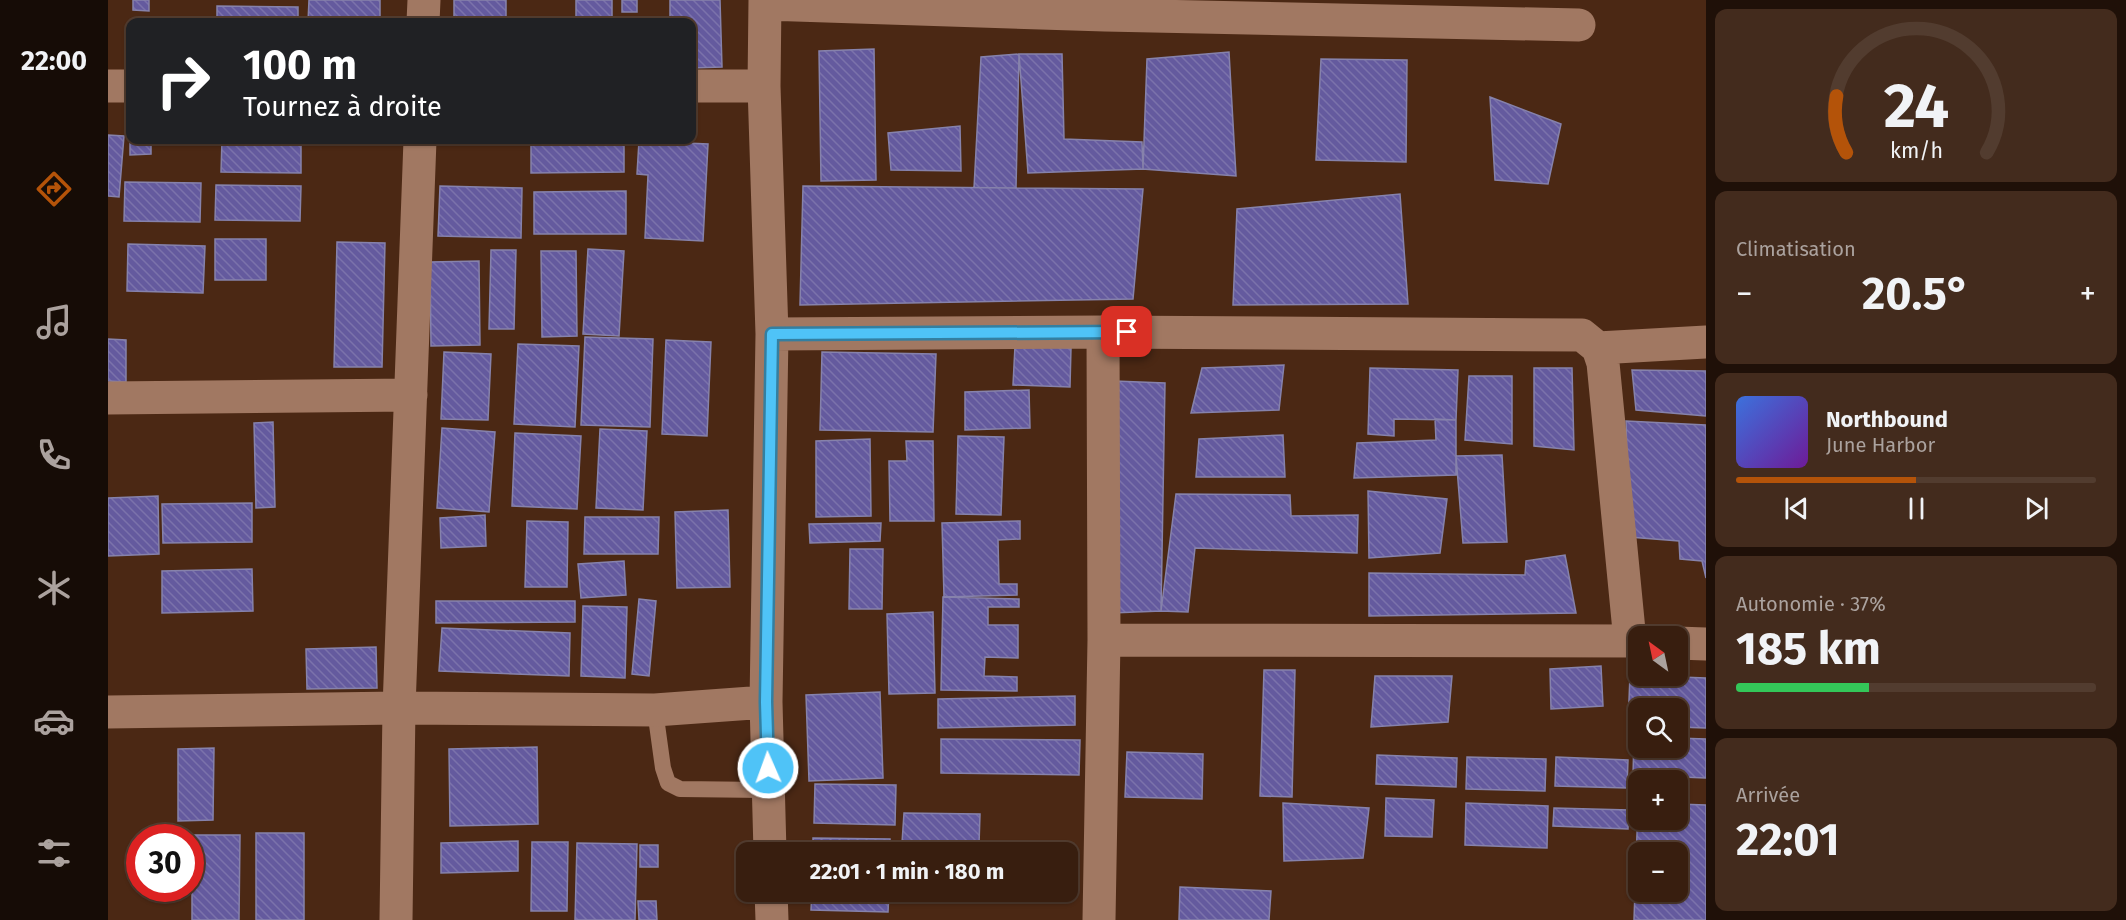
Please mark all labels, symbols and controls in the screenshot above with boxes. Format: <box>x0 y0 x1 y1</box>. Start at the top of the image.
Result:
text: 100 m <box>243 40 357 90</box>
icon: right <box>144 42 222 120</box>
text: 22:00 <box>21 45 87 77</box>
text: 24 <box>1883 69 1949 144</box>
text: Tournez à droite <box>243 91 442 123</box>
text: km/h <box>1889 138 1943 164</box>
icon: directions <box>33 168 75 210</box>
text: Climatisation <box>1736 237 1856 261</box>
text: 20.5° <box>1862 267 1970 321</box>
text: − <box>1736 274 1753 314</box>
text: + <box>2080 274 2096 314</box>
icon: music <box>33 301 75 343</box>
pin <box>1101 306 1152 357</box>
icon: arrive <box>1110 315 1143 348</box>
text: Northbound <box>1826 406 1948 433</box>
text: June Harbor <box>1826 433 1935 457</box>
icon: phone <box>33 434 75 476</box>
icon: previous <box>1780 492 1813 525</box>
icon: pause <box>1900 492 1933 525</box>
icon: next <box>2020 492 2053 525</box>
icon: climate <box>33 567 75 609</box>
text: Autonomie · 37% <box>1736 592 1886 616</box>
text: 185 km <box>1736 622 1881 676</box>
north arrow <box>1628 626 1688 686</box>
map controls <box>1628 626 1688 902</box>
button: search <box>1628 698 1688 758</box>
icon: car <box>33 700 75 742</box>
position arrow <box>736 736 800 800</box>
button: + <box>1628 770 1688 830</box>
text: Arrivée <box>1736 783 1800 807</box>
text: 22:01 <box>1736 813 1840 867</box>
speed limit sign: 30 <box>126 824 204 902</box>
icon: filters <box>33 832 75 874</box>
button: − <box>1628 842 1688 902</box>
text: 22:01 · 1 min · 180 m <box>810 858 1004 885</box>

